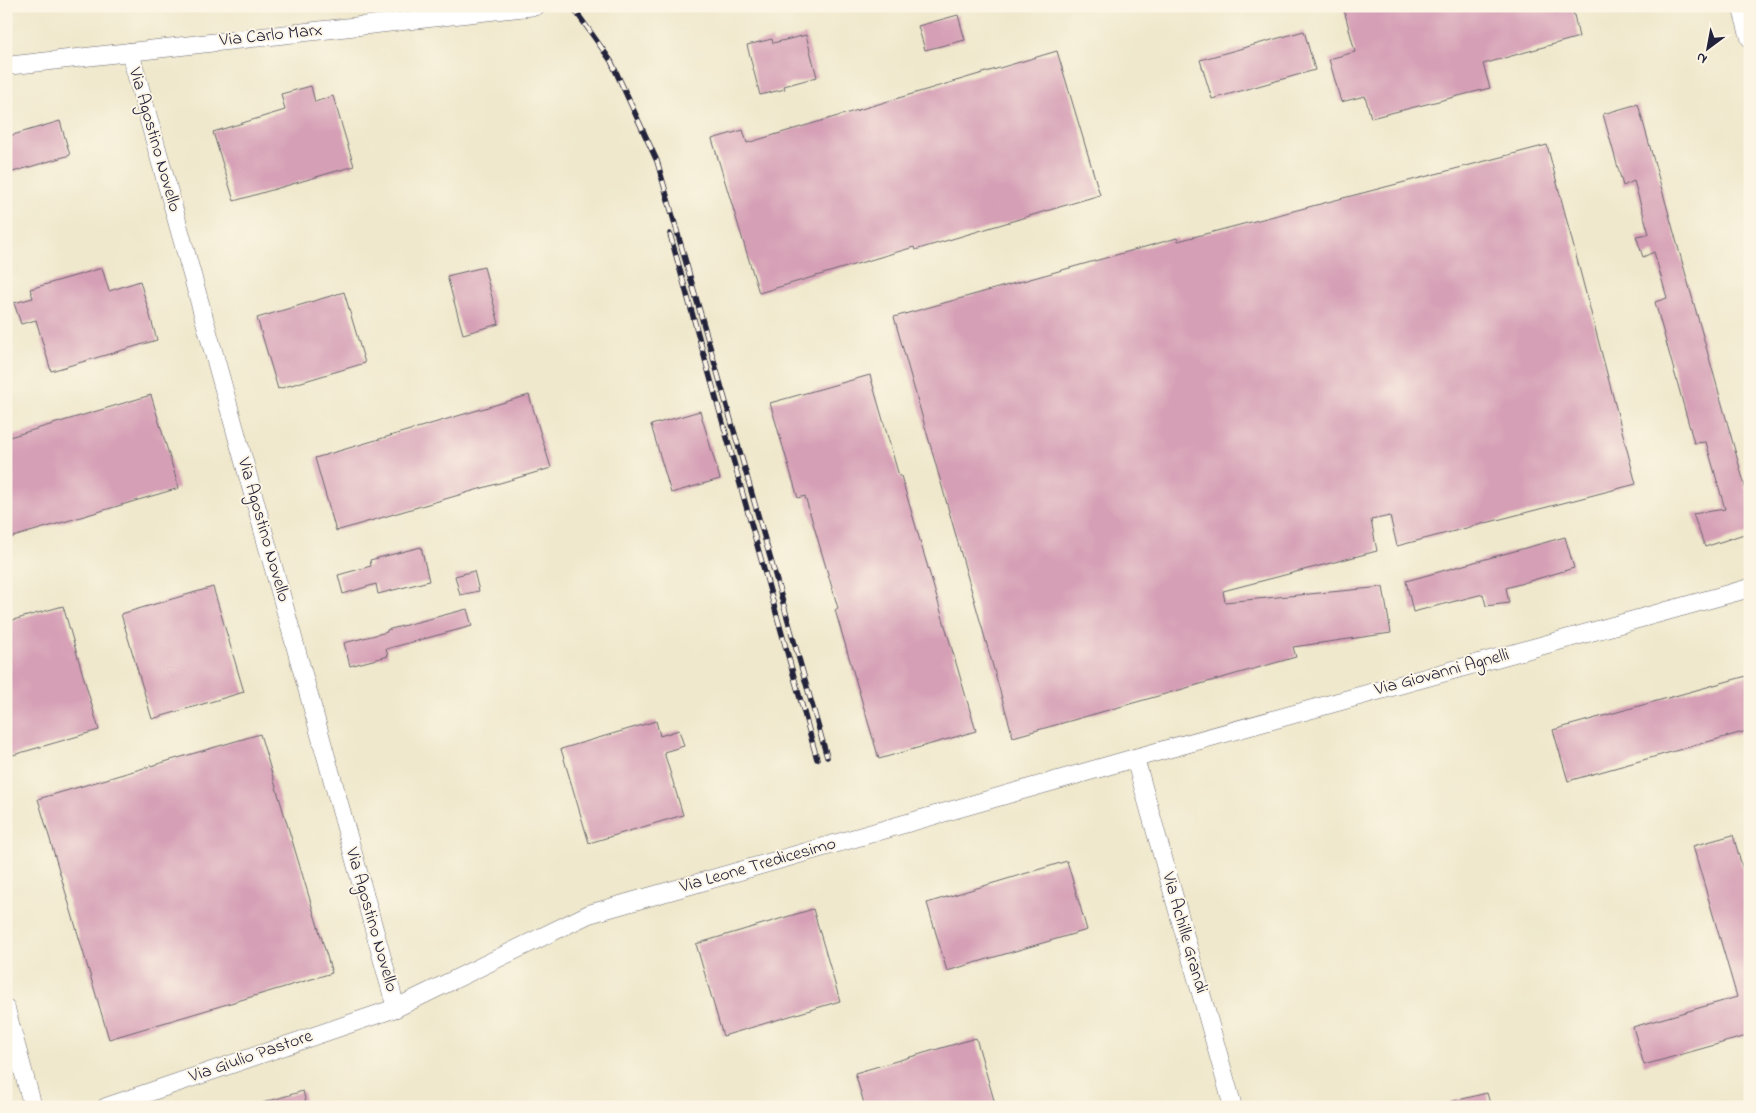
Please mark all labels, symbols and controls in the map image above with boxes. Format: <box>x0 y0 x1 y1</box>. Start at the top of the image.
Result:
street label: Via Carlo Marx <box>217 18 324 54</box>
north arrow <box>1684 22 1734 72</box>
text: N <box>1692 46 1711 69</box>
street label: Via Agostino Novello <box>120 64 187 215</box>
street label: Via Agostino Novello <box>229 454 296 605</box>
street label: Via Giovanni Agnelli <box>1371 643 1512 705</box>
street label: Via Leone Tredicesimo <box>676 831 839 901</box>
street label: Via Agostino Novello <box>337 844 404 995</box>
street label: Via Achille Grandi <box>1154 868 1214 997</box>
street label: Via Giulio Pastore <box>185 1023 317 1091</box>

